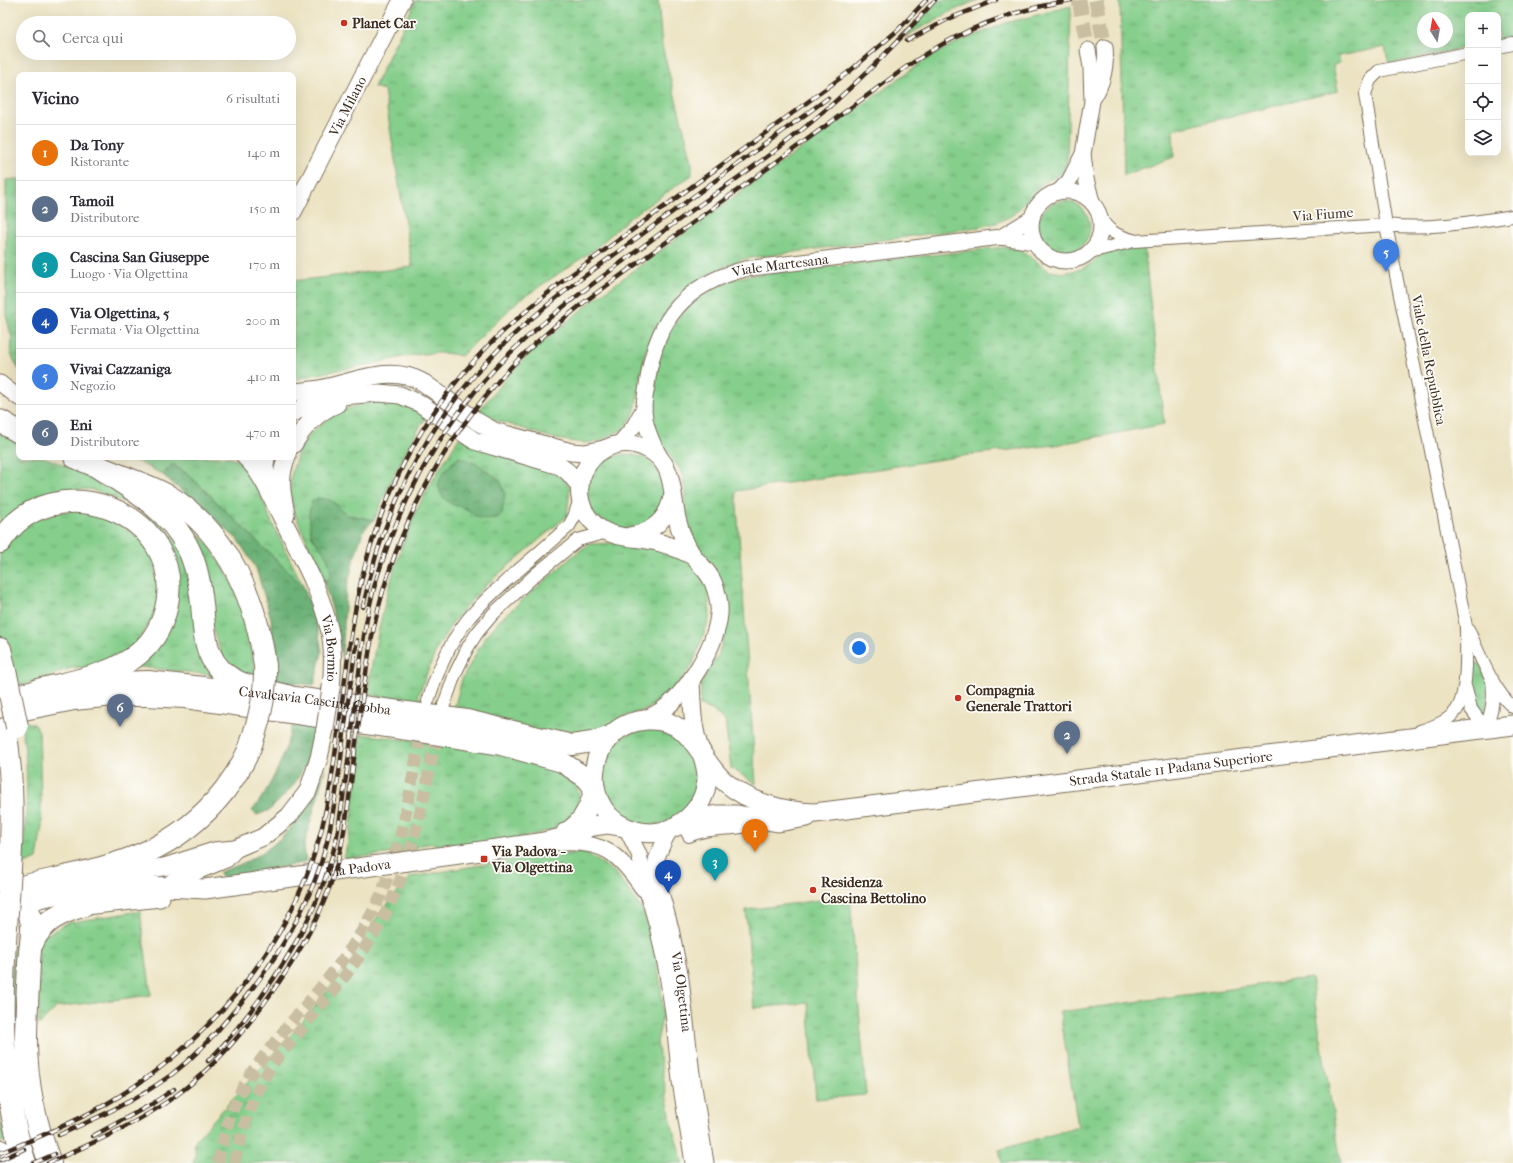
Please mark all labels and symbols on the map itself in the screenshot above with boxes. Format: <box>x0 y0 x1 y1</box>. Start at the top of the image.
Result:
north arrow <box>1417 12 1453 48</box>
place label: Planet Car <box>352 15 417 32</box>
marker: Planet Car <box>339 18 349 28</box>
street label: Via Milano <box>325 74 370 140</box>
street label: Via Fiume <box>1291 204 1354 225</box>
pin: 5 <box>1373 239 1399 272</box>
street label: Viale Martesana <box>729 251 830 282</box>
street label: Viale della Repubblica <box>1407 292 1450 427</box>
street label: Via Bormio <box>317 612 341 682</box>
your location <box>849 638 869 658</box>
place label: Compagnia Generale Trattori <box>966 682 1073 715</box>
street label: Cavalcavia Cascina Gobba <box>238 683 392 719</box>
marker: Compagnia Generale Trattori <box>953 693 963 703</box>
pin: 6 <box>107 694 133 727</box>
pin: 2 <box>1054 721 1080 754</box>
street label: Strada Statale 11 Padana Superiore <box>1068 747 1274 790</box>
pin: 1 <box>742 819 768 852</box>
place label: Via Padova - Via Olgettina <box>491 843 573 876</box>
pin: 3 <box>702 848 728 881</box>
marker: Via Padova - Via Olgettina <box>479 854 489 864</box>
street label: Via Padova <box>324 855 392 881</box>
pin: 4 <box>655 860 681 893</box>
place label: Residenza Cascina Bettolino <box>821 874 926 907</box>
marker: Residenza Cascina Bettolino <box>808 885 818 895</box>
street label: Via Olgettina <box>667 949 695 1033</box>

